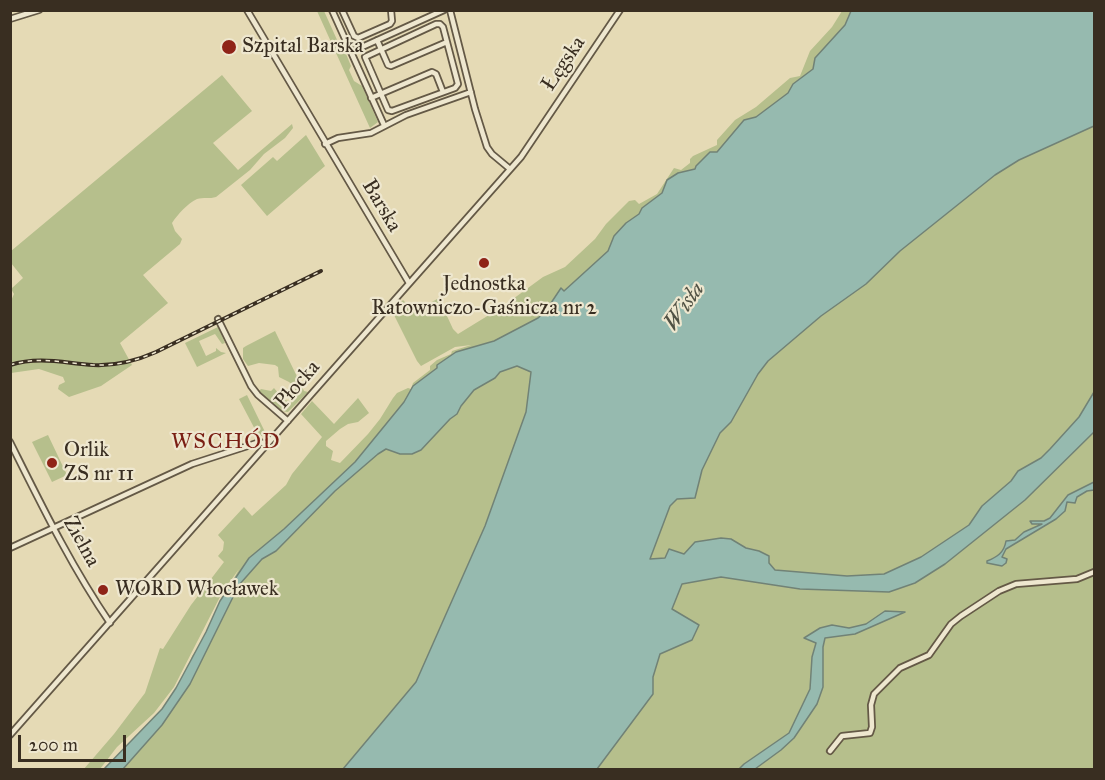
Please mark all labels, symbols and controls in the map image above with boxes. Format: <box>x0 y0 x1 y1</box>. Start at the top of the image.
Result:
street label: Łęgska <box>537 32 591 96</box>
place label: Szpital Barska <box>242 34 363 60</box>
marker: Szpital Barska <box>220 38 238 56</box>
street label: Barska <box>356 175 406 237</box>
marker: Jednostka Ratowniczo-Gaśnicza nr 2 <box>477 256 491 270</box>
place label: Jednostka Ratowniczo-Gaśnicza nr 2 <box>371 272 597 322</box>
water label: Wisła <box>659 278 711 336</box>
street label: Płocka <box>270 356 326 414</box>
district label: WSCHÓD <box>171 430 281 456</box>
place label: Orlik ZS nr 11 <box>64 438 134 488</box>
marker: Orlik ZS nr 11 <box>45 456 59 470</box>
street label: Zielna <box>57 513 105 571</box>
place label: WORD Włocławek <box>115 577 278 603</box>
marker: WORD Włocławek <box>96 583 110 597</box>
scale bar <box>21 723 129 761</box>
text: 200 m <box>29 734 78 756</box>

